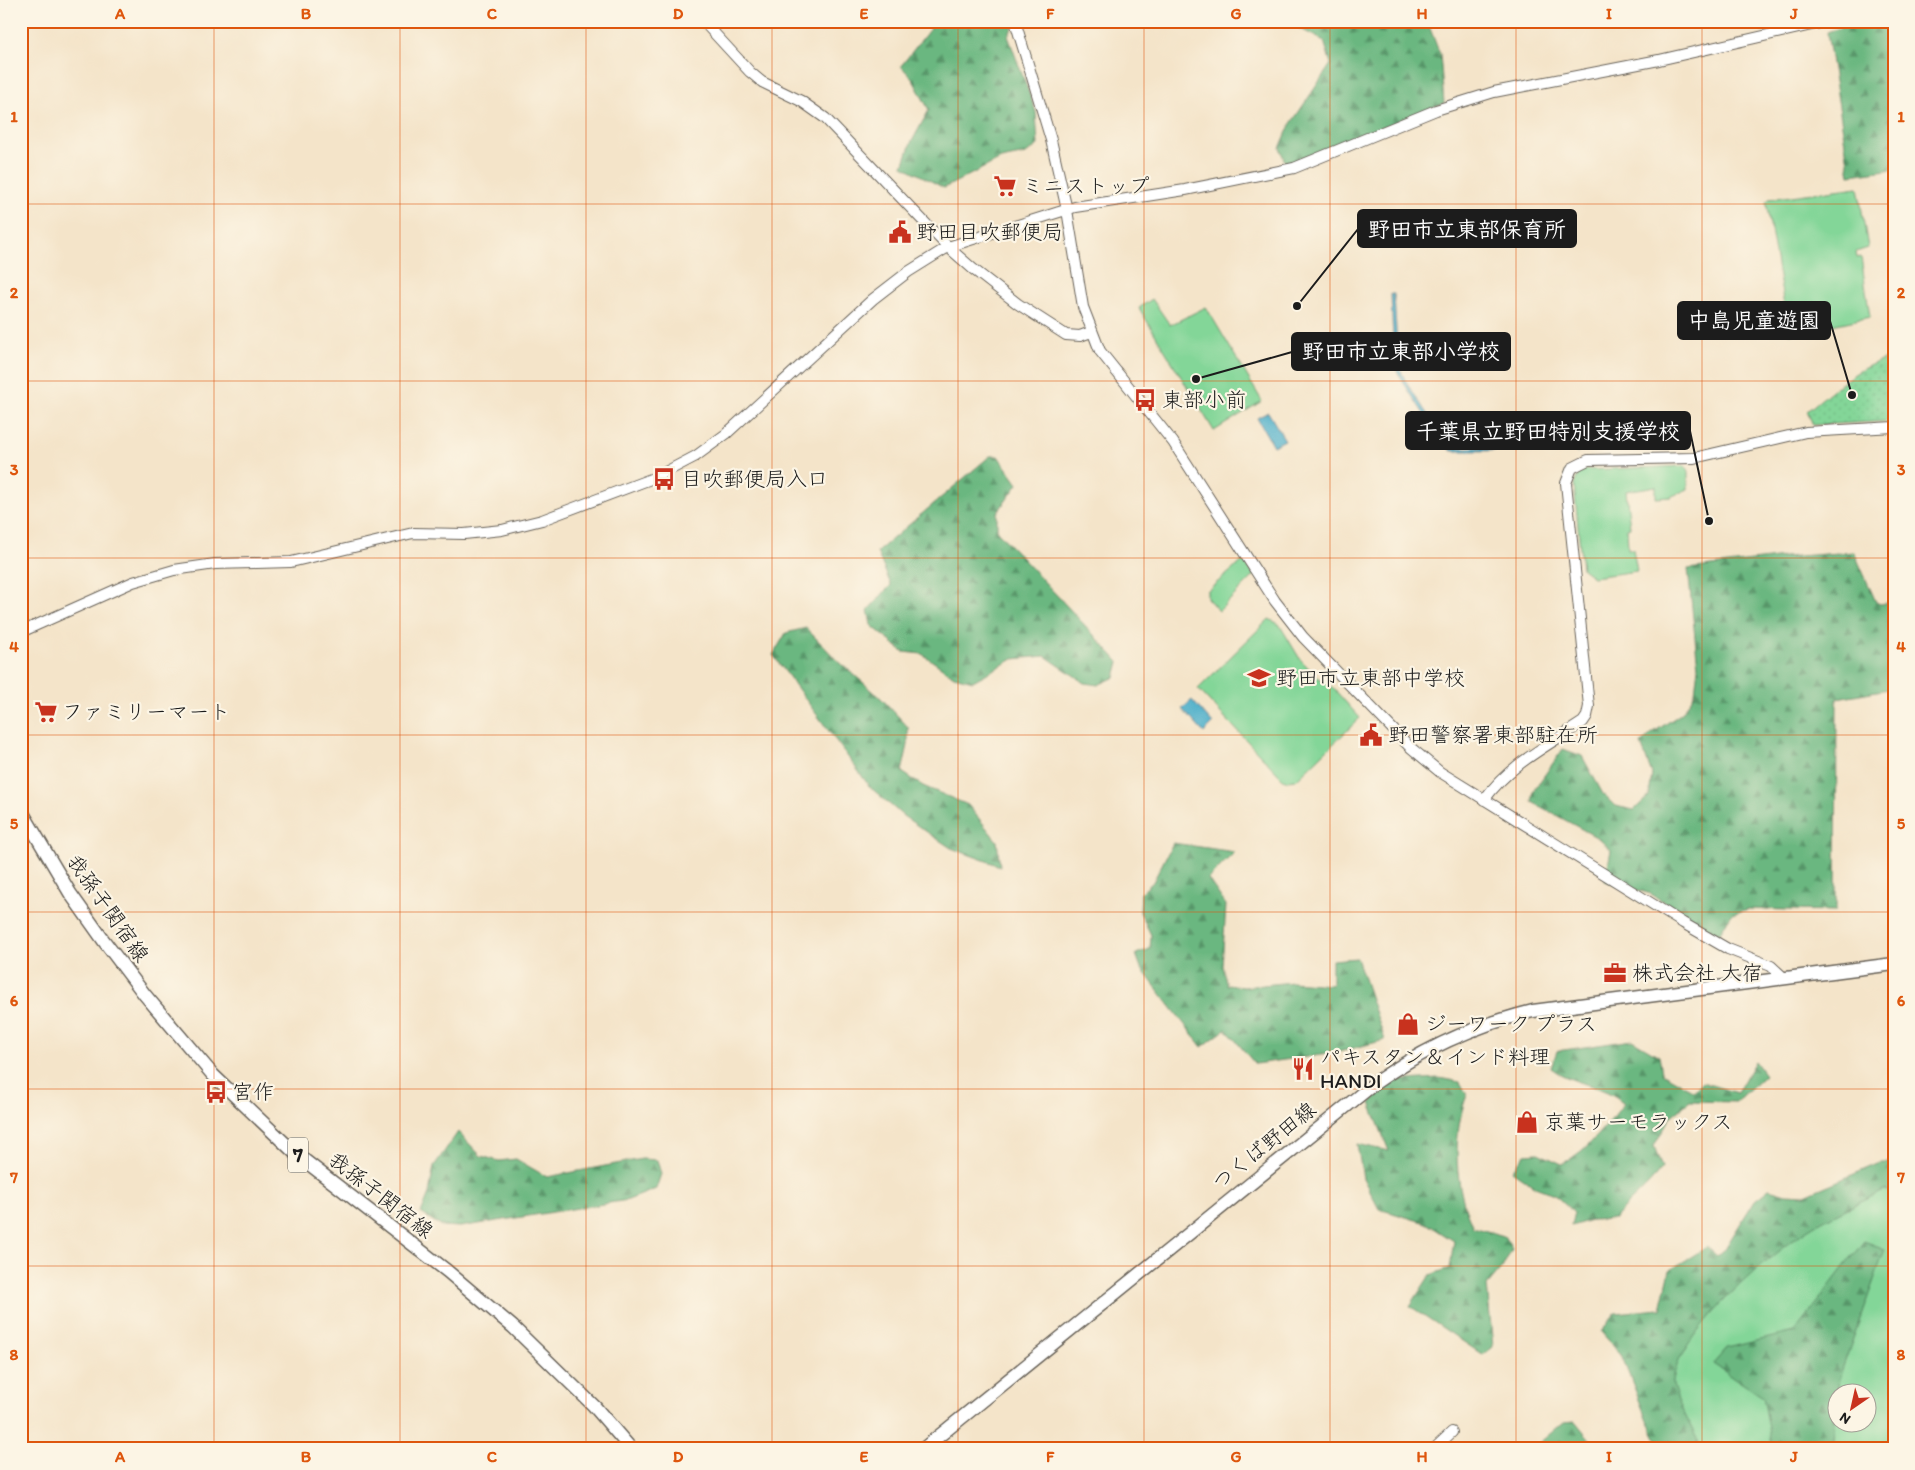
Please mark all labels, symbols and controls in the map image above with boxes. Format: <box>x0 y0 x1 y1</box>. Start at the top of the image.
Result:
text: A <box>114 4 126 23</box>
text: B <box>301 4 312 23</box>
text: C <box>487 4 498 23</box>
text: D <box>673 4 684 23</box>
text: E <box>860 4 869 23</box>
text: F <box>1046 4 1055 23</box>
text: G <box>1230 4 1242 23</box>
text: H <box>1416 4 1428 23</box>
text: I <box>1606 4 1612 23</box>
text: J <box>1789 4 1798 23</box>
text: 1 <box>10 107 18 126</box>
text: 1 <box>1897 107 1905 126</box>
supermarket icon: ミニストップ <box>992 173 1018 199</box>
place label: ミニストップ <box>1022 173 1150 198</box>
callout: 野田市立東部保育所 <box>1358 210 1576 247</box>
text: 野田市立東部保育所 <box>1368 216 1566 243</box>
public building icon: 野田目吹郵便局 <box>887 219 913 245</box>
place label: 野田目吹郵便局 <box>916 219 1063 244</box>
text: 2 <box>10 283 19 302</box>
text: 2 <box>1897 283 1906 302</box>
callout: 中島児童遊園 <box>1678 302 1830 339</box>
text: 中島児童遊園 <box>1688 307 1820 334</box>
callout: 野田市立東部小学校 <box>1292 333 1510 370</box>
text: 野田市立東部小学校 <box>1302 338 1500 365</box>
bus stop icon: 東部小前 <box>1132 387 1158 413</box>
place label: 東部小前 <box>1162 387 1246 412</box>
callout: 千葉県立野田特別支援学校 <box>1406 412 1690 449</box>
text: 千葉県立野田特別支援学校 <box>1416 418 1680 445</box>
text: 3 <box>10 460 19 479</box>
text: 3 <box>1897 460 1906 479</box>
bus stop icon: 目吹郵便局入口 <box>651 466 677 492</box>
place label: 目吹郵便局入口 <box>681 466 828 491</box>
text: 4 <box>9 637 19 656</box>
text: 4 <box>1896 637 1906 656</box>
school or university icon: 野田市立東部中学校 <box>1246 665 1272 691</box>
place label: 野田市立東部中学校 <box>1276 665 1465 690</box>
supermarket icon: ファミリーマート <box>33 699 59 725</box>
place label: ファミリーマート <box>62 699 230 724</box>
public building icon: 野田警察署東部駐在所 <box>1358 722 1384 748</box>
place label: 野田警察署東部駐在所 <box>1388 722 1598 747</box>
text: 5 <box>10 814 19 833</box>
text: 5 <box>1897 814 1906 833</box>
street label: 我孫子関宿線 <box>62 849 155 966</box>
office icon: 株式会社 大宿 <box>1602 960 1628 986</box>
place label: 株式会社 大宿 <box>1632 960 1763 985</box>
text: 6 <box>10 991 19 1010</box>
text: 6 <box>1897 991 1906 1010</box>
shop icon: ジーワーク プラス <box>1395 1011 1421 1037</box>
place label: ジーワーク プラス <box>1425 1011 1597 1036</box>
place label: パキスタン＆インド料理 HANDI <box>1320 1044 1550 1093</box>
restaurant icon: パキスタン＆インド料理 HANDI <box>1290 1056 1316 1082</box>
bus stop icon: 宮作 <box>203 1079 229 1105</box>
place label: 宮作 <box>232 1079 274 1104</box>
street label: つくば野田線 <box>1207 1096 1321 1195</box>
shop icon: 京葉サーモラックス <box>1514 1109 1540 1135</box>
place label: 京葉サーモラックス <box>1544 1109 1733 1134</box>
road number: 7 <box>288 1138 308 1172</box>
street label: 我孫子関宿線 <box>324 1146 439 1243</box>
text: 7 <box>9 1168 18 1187</box>
text: 7 <box>1896 1168 1905 1187</box>
text: 8 <box>10 1345 19 1364</box>
text: 8 <box>1897 1345 1906 1364</box>
north arrow <box>1828 1382 1878 1432</box>
text: N <box>1836 1409 1854 1428</box>
text: A <box>114 1447 126 1466</box>
text: B <box>301 1447 312 1466</box>
text: C <box>487 1447 498 1466</box>
text: D <box>673 1447 684 1466</box>
text: E <box>860 1447 869 1466</box>
text: F <box>1046 1447 1055 1466</box>
text: G <box>1230 1447 1242 1466</box>
text: H <box>1416 1447 1428 1466</box>
text: I <box>1606 1447 1612 1466</box>
text: J <box>1789 1447 1798 1466</box>

